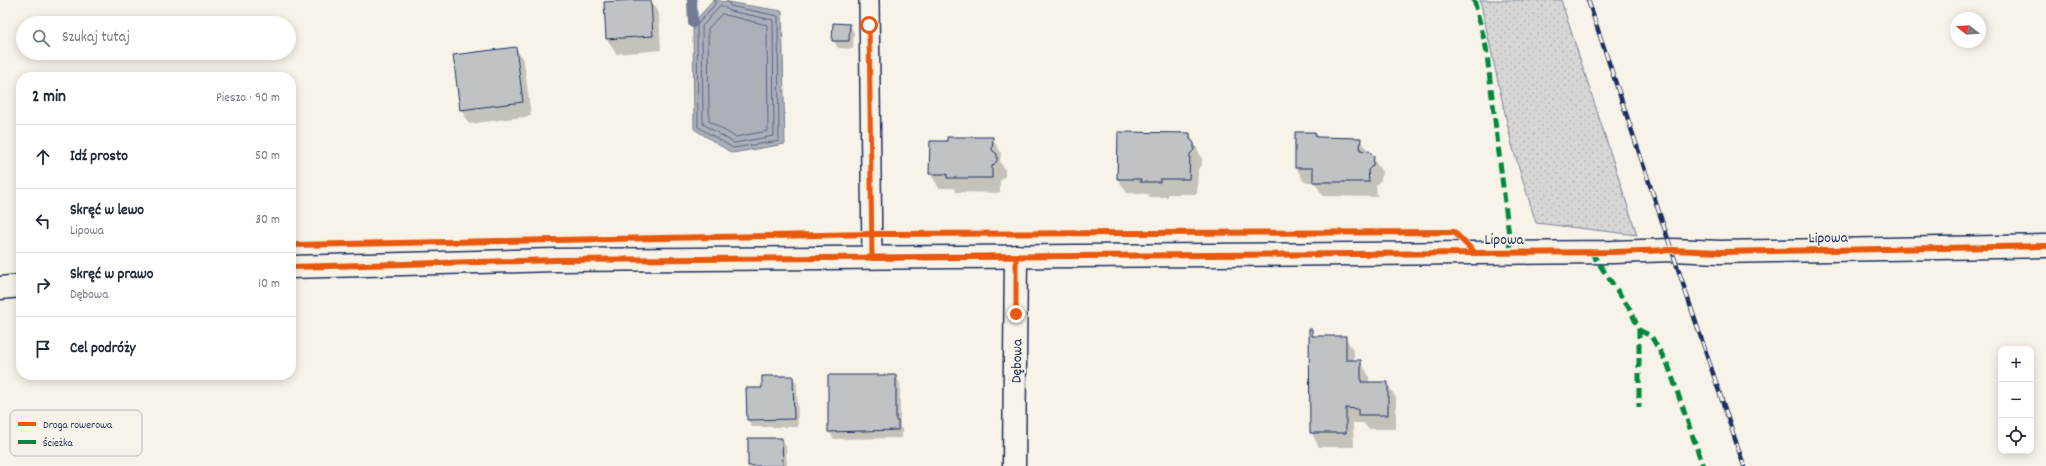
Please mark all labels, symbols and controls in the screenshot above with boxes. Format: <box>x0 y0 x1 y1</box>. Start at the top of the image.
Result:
north arrow <box>1950 12 1986 48</box>
search box <box>16 16 296 60</box>
route start <box>860 16 878 34</box>
icon: search <box>30 27 52 49</box>
text: Szukaj tutaj <box>62 27 130 49</box>
text: 2 min <box>32 86 66 110</box>
text: Pieszo · 90 m <box>216 89 280 108</box>
icon: ahead <box>32 146 54 168</box>
text: Idź prosto <box>70 146 128 168</box>
text: 50 m <box>255 147 280 166</box>
text: Skręć w lewo <box>70 200 144 222</box>
icon: left <box>32 210 54 232</box>
text: 30 m <box>255 211 280 230</box>
text: Lipowa <box>70 222 104 241</box>
street label: Lipowa <box>1808 228 1849 250</box>
street label: Lipowa <box>1484 230 1525 252</box>
text: Skręć w prawo <box>70 264 153 286</box>
icon: right <box>32 274 54 296</box>
text: 10 m <box>258 275 280 294</box>
text: Dębowa <box>70 286 108 305</box>
route end <box>1007 305 1025 323</box>
icon: arrive <box>32 338 54 360</box>
text: Cel podróży <box>70 338 136 360</box>
street label: Dębowa <box>1007 338 1029 383</box>
map controls <box>1998 346 2034 454</box>
button: + <box>1998 346 2034 382</box>
button: − <box>1998 382 2034 418</box>
legend <box>10 410 142 456</box>
text: Droga rowerowa <box>43 418 113 434</box>
button: locate <box>1998 418 2034 454</box>
text: Ścieżka <box>43 436 73 452</box>

